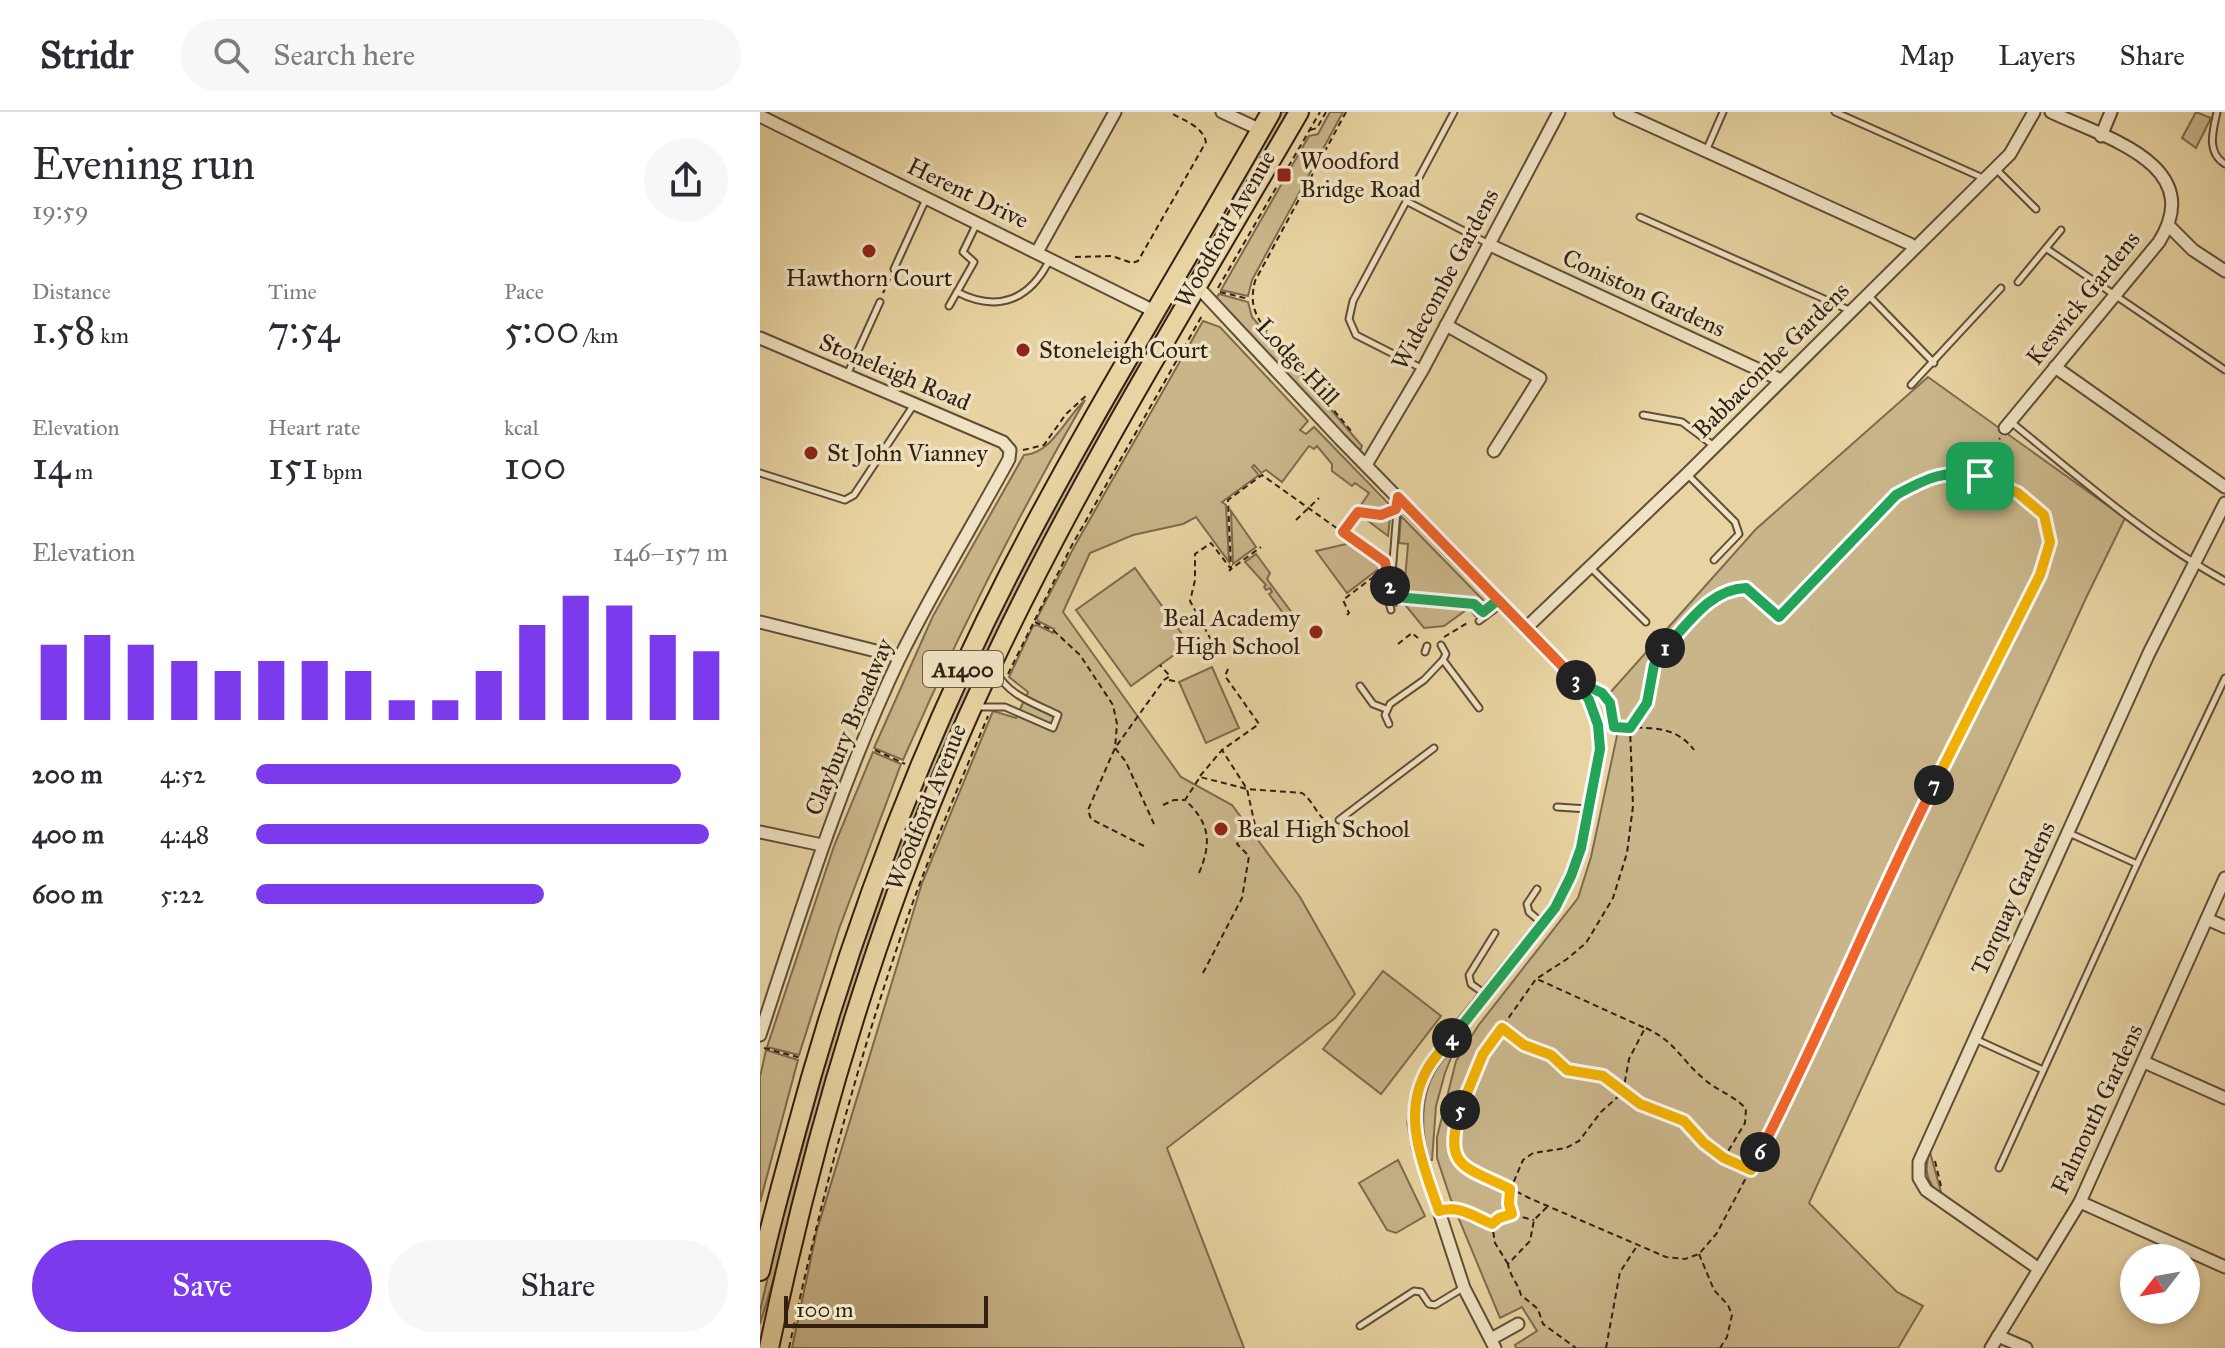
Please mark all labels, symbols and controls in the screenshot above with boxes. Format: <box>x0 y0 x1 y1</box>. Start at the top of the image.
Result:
search box <box>181 19 741 91</box>
text: Stridr <box>40 32 133 78</box>
icon: search <box>209 33 253 77</box>
text: Search here <box>273 37 415 73</box>
text: Map <box>1899 38 1954 73</box>
text: Layers <box>1998 38 2076 73</box>
text: Share <box>2120 38 2185 73</box>
text: Evening run <box>32 137 255 191</box>
button: share <box>644 138 728 222</box>
street label: Woodford Avenue <box>1168 145 1282 313</box>
place label: Woodford Bridge Road <box>1300 146 1421 204</box>
street label: Herent Drive <box>902 151 1034 235</box>
marker: Woodford Bridge Road <box>1275 166 1293 184</box>
street label: Widecombe Gardens <box>1385 183 1505 375</box>
text: 19:59 <box>32 194 89 226</box>
street label: Keswick Gardens <box>2020 225 2146 371</box>
marker: Hawthorn Court <box>860 242 878 260</box>
street label: Coniston Gardens <box>1558 242 1730 344</box>
place label: Hawthorn Court <box>786 263 953 293</box>
street label: Babbacombe Gardens <box>1687 276 1855 444</box>
text: Distance <box>32 278 111 305</box>
text: Time <box>268 278 317 305</box>
text: Pace <box>504 278 544 305</box>
text: 1.58 <box>32 305 95 354</box>
text: 7:54 <box>268 305 339 354</box>
text: 5:00 <box>504 305 579 354</box>
street label: Lodge Hill <box>1250 312 1346 412</box>
text: km <box>95 322 129 349</box>
text: /km <box>579 322 619 349</box>
street label: Stoneleigh Road <box>815 327 975 417</box>
place label: Stoneleigh Court <box>1039 335 1209 365</box>
marker: Stoneleigh Court <box>1014 341 1032 359</box>
text: Elevation <box>32 414 119 441</box>
text: Heart rate <box>268 414 361 441</box>
text: kcal <box>504 414 539 441</box>
place label: St John Vianney <box>827 438 989 468</box>
text: 14 <box>32 441 70 490</box>
text: 151 <box>268 441 318 490</box>
text: 100 <box>504 441 566 490</box>
pin <box>1946 442 2014 510</box>
marker: St John Vianney <box>802 444 820 462</box>
icon: arrive <box>1958 454 2002 498</box>
text: m <box>70 458 93 485</box>
text: bpm <box>318 458 363 485</box>
text: Elevation <box>32 536 135 568</box>
text: 146–157 m <box>613 536 728 568</box>
pin: 2 <box>1370 566 1410 606</box>
text: 2 <box>1385 572 1395 599</box>
place label: Beal Academy High School <box>1163 603 1301 661</box>
marker: Beal Academy High School <box>1307 623 1325 641</box>
pin: 1 <box>1645 628 1685 668</box>
street label: Claybury Broadway <box>798 633 900 820</box>
text: 1 <box>1661 634 1669 661</box>
road number: A1400 <box>923 651 1003 687</box>
pin: 3 <box>1556 660 1596 700</box>
text: 3 <box>1572 666 1580 693</box>
street label: Woodford Avenue <box>879 719 973 895</box>
text: 200 m <box>32 758 103 790</box>
text: 4:52 <box>160 758 206 790</box>
pin: 7 <box>1914 765 1954 805</box>
text: 7 <box>1928 771 1940 798</box>
place label: Beal High School <box>1237 814 1410 844</box>
street label: Torquay Gardens <box>1964 816 2062 980</box>
text: 400 m <box>32 818 104 850</box>
text: 4:48 <box>160 818 209 850</box>
marker: Beal High School <box>1212 820 1230 838</box>
text: 600 m <box>32 878 103 910</box>
text: 5:22 <box>160 878 204 910</box>
pin: 4 <box>1432 1018 1472 1058</box>
street label: Falmouth Gardens <box>2044 1019 2150 1199</box>
text: 4 <box>1446 1024 1458 1051</box>
pin: 5 <box>1440 1090 1480 1130</box>
text: 5 <box>1455 1096 1465 1123</box>
pin: 6 <box>1740 1132 1780 1172</box>
text: 6 <box>1754 1138 1766 1165</box>
button: Save <box>32 1240 372 1332</box>
button: Share <box>388 1240 728 1332</box>
north arrow <box>2120 1244 2200 1324</box>
map controls <box>2120 1244 2200 1324</box>
scale bar <box>784 1292 988 1328</box>
text: 100 m <box>796 1296 853 1323</box>

